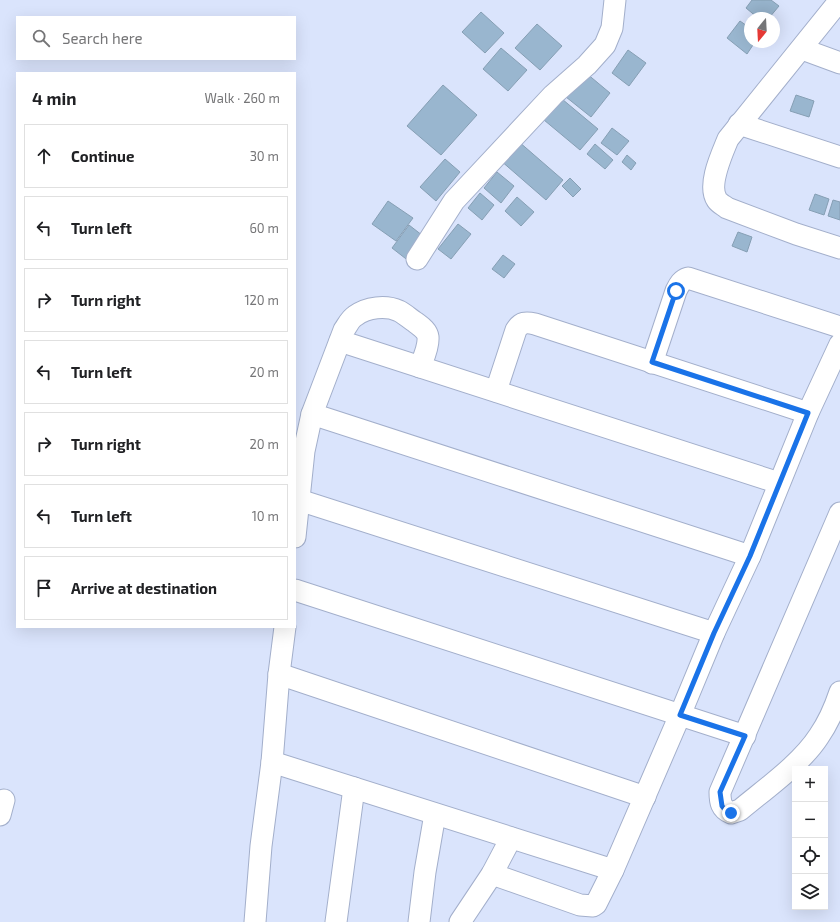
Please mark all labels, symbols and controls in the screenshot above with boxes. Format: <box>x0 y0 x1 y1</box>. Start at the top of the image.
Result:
north arrow <box>744 12 780 48</box>
search box <box>16 16 296 60</box>
icon: search <box>30 27 52 49</box>
text: Search here <box>62 29 143 47</box>
text: 4 min <box>32 88 76 108</box>
text: Walk · 260 m <box>205 90 280 106</box>
icon: ahead <box>33 145 55 167</box>
text: Continue <box>71 147 134 165</box>
text: 30 m <box>250 148 279 164</box>
icon: left <box>33 217 55 239</box>
text: Turn left <box>71 219 132 237</box>
text: 60 m <box>249 220 279 236</box>
route start <box>667 282 685 300</box>
icon: right <box>33 289 55 311</box>
text: Turn right <box>71 291 141 309</box>
text: 120 m <box>244 292 279 308</box>
icon: left <box>33 361 55 383</box>
text: Turn left <box>71 363 132 381</box>
text: 20 m <box>250 364 279 380</box>
icon: right <box>33 433 55 455</box>
text: Turn right <box>71 435 141 453</box>
text: 20 m <box>250 436 279 452</box>
icon: left <box>33 505 55 527</box>
text: Turn left <box>71 507 132 525</box>
text: 10 m <box>252 508 279 524</box>
icon: arrive <box>33 577 55 599</box>
text: Arrive at destination <box>71 579 217 597</box>
map controls <box>792 766 828 910</box>
button: + <box>792 766 828 802</box>
button: − <box>792 802 828 838</box>
route end <box>722 804 740 822</box>
button: locate <box>792 838 828 874</box>
button: layers <box>792 874 828 910</box>

